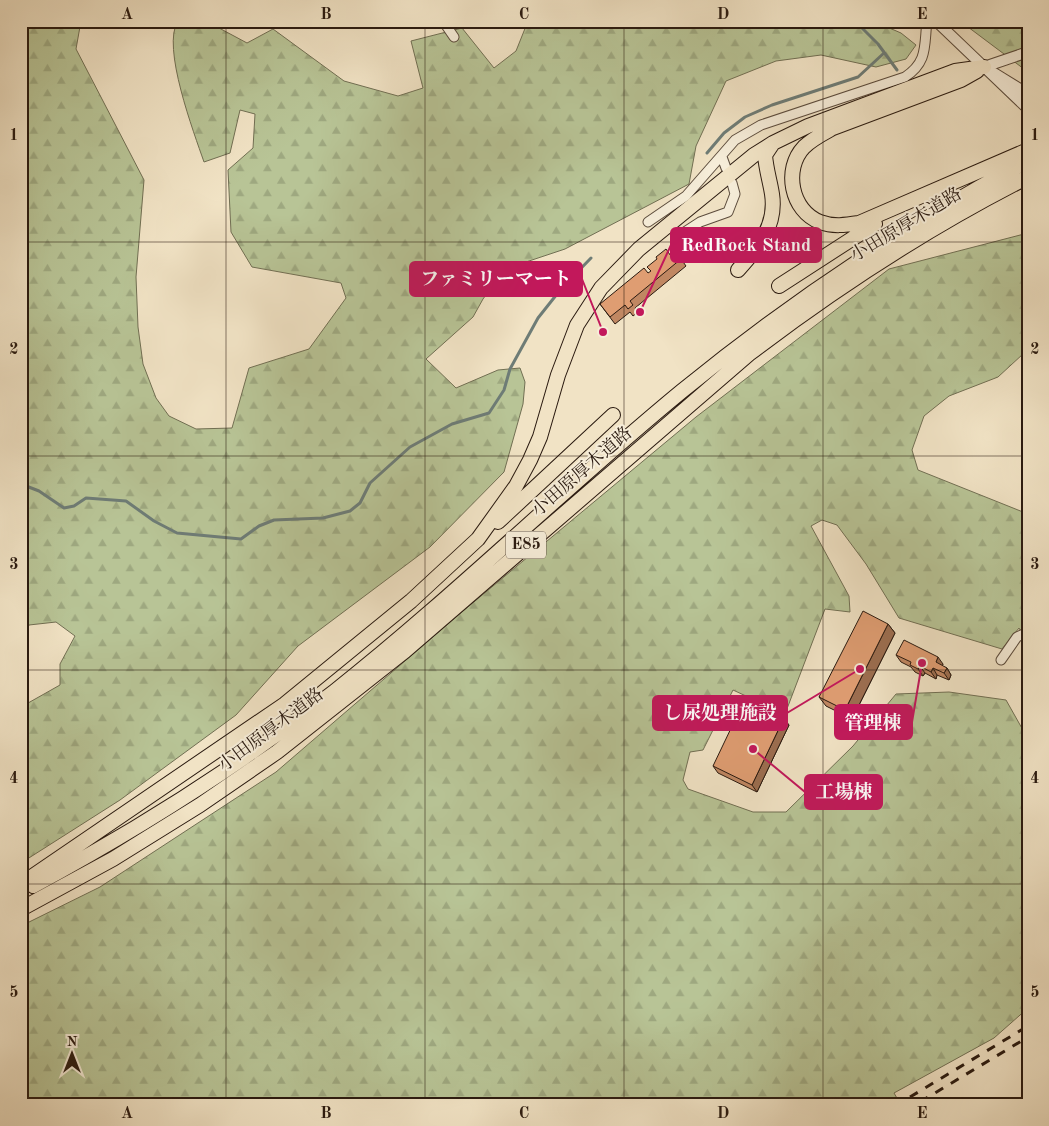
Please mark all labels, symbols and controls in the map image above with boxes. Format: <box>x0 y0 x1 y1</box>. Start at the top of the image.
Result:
text: A <box>121 7 133 23</box>
text: B <box>320 7 332 23</box>
text: C <box>519 7 529 23</box>
text: D <box>717 7 729 23</box>
text: E <box>916 7 928 23</box>
text: 1 <box>9 128 19 144</box>
text: 1 <box>1030 128 1040 144</box>
street label: 小田原厚木道路 <box>846 183 965 265</box>
callout: RedRock Stand <box>671 228 821 262</box>
text: RedRock Stand <box>681 237 811 256</box>
callout: ファミリーマート <box>410 262 582 296</box>
text: ファミリーマート <box>420 269 572 290</box>
text: 2 <box>9 342 19 358</box>
text: 2 <box>1030 342 1040 358</box>
street label: 小田原厚木道路 <box>527 422 635 520</box>
road number: E85 <box>506 532 546 558</box>
text: 3 <box>9 557 19 573</box>
text: 3 <box>1030 557 1040 573</box>
street label: 小田原厚木道路 <box>214 683 327 775</box>
callout: し尿処理施設 <box>653 696 787 730</box>
text: し尿処理施設 <box>663 702 777 724</box>
callout: 管理棟 <box>835 705 912 739</box>
text: 管理棟 <box>844 712 902 734</box>
text: 4 <box>9 771 19 787</box>
text: 4 <box>1030 771 1040 787</box>
callout: 工場棟 <box>805 775 882 809</box>
text: 工場棟 <box>815 781 873 803</box>
text: 5 <box>9 985 19 1001</box>
text: 5 <box>1030 985 1040 1001</box>
north arrow <box>48 1028 98 1078</box>
text: N <box>67 1035 78 1049</box>
text: A <box>121 1106 133 1122</box>
text: B <box>320 1106 332 1122</box>
text: C <box>519 1106 529 1122</box>
text: D <box>717 1106 729 1122</box>
text: E <box>916 1106 928 1122</box>

